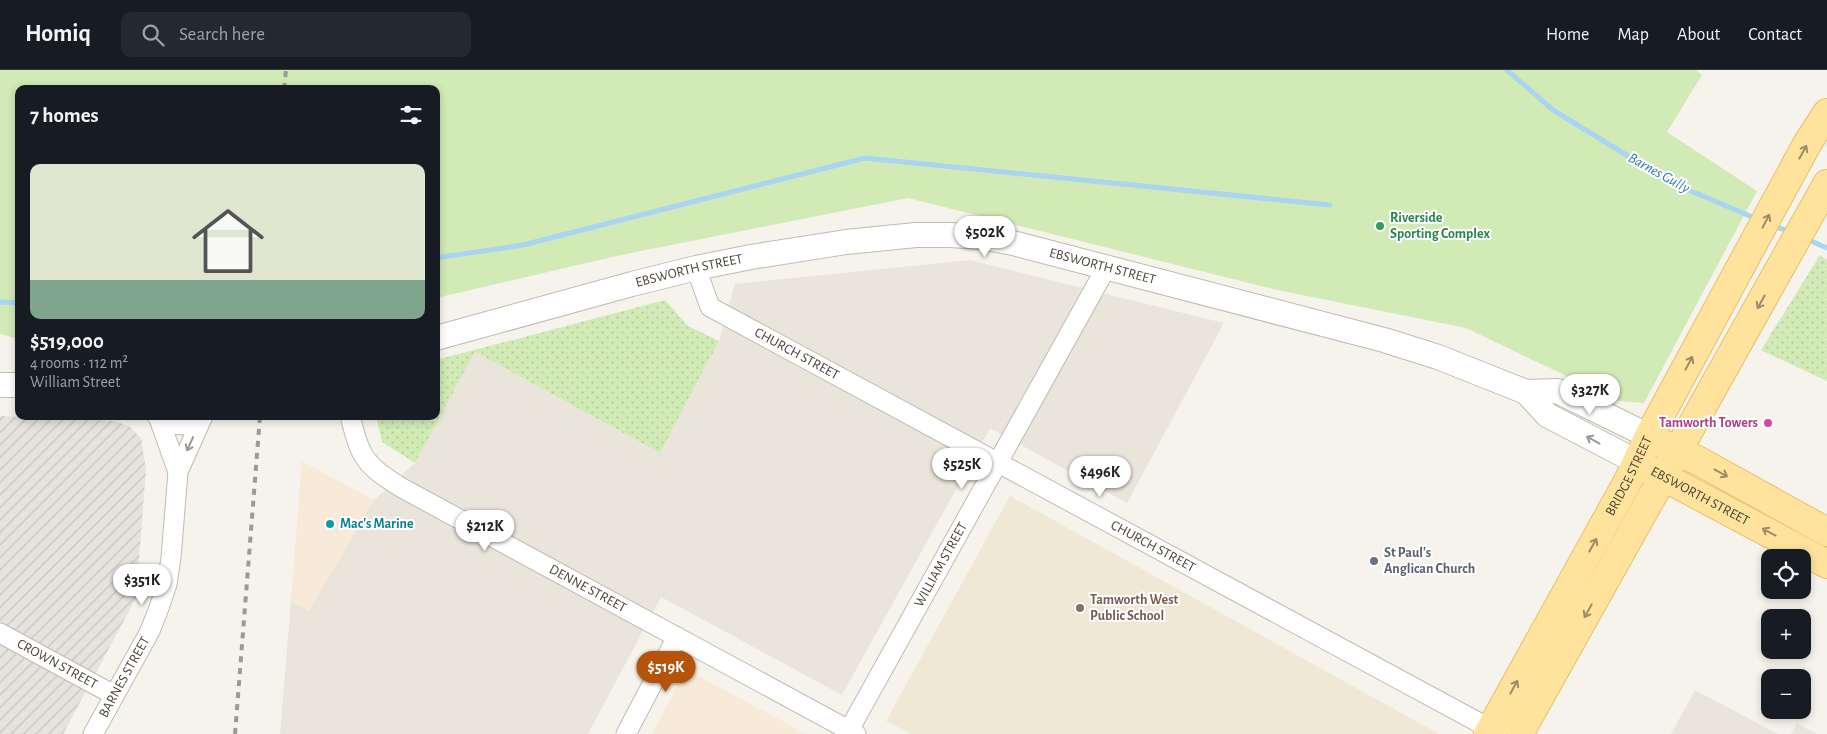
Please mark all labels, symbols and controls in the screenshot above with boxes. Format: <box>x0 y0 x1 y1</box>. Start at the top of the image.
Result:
search box <box>121 12 471 57</box>
icon: search <box>139 21 167 49</box>
text: Homiq <box>25 22 91 46</box>
text: Search here <box>179 25 265 44</box>
text: Home <box>1546 26 1589 44</box>
text: Map <box>1617 26 1649 44</box>
text: About <box>1677 26 1720 44</box>
text: Contact <box>1748 26 1802 44</box>
icon: filters <box>397 101 425 129</box>
text: 7 homes <box>30 105 99 126</box>
one-way arrow <box>1798 145 1808 160</box>
water label: Barnes Gully <box>1626 150 1693 196</box>
icon: home <box>183 196 273 286</box>
place label: Riverside Sporting Complex <box>1390 211 1491 241</box>
one-way arrow <box>1761 214 1771 228</box>
pin: $502K <box>950 216 1020 258</box>
marker: Riverside Sporting Complex <box>1374 220 1386 232</box>
text: $502K <box>965 224 1005 240</box>
street label: EBSWORTH STREET <box>1048 246 1157 287</box>
street label: EBSWORTH STREET <box>634 252 744 290</box>
one-way arrow <box>1755 295 1765 309</box>
street label: CHURCH STREET <box>752 325 841 382</box>
text: $519,000 <box>30 331 104 352</box>
text: 4 rooms · 112 m² <box>30 355 128 371</box>
one-way arrow <box>1684 355 1694 370</box>
text: William Street <box>30 374 120 390</box>
pin: $327K <box>1555 374 1625 416</box>
text: $327K <box>1571 382 1609 398</box>
place label: Tamworth Towers <box>1659 416 1758 430</box>
marker: Tamworth Towers <box>1762 417 1774 429</box>
street label: BRIDGE STREET <box>1603 434 1655 518</box>
one-way arrow <box>1586 435 1601 445</box>
one-way arrow <box>184 436 194 451</box>
pin: $525K <box>927 448 997 490</box>
text: $525K <box>943 456 981 472</box>
pin: $496K <box>1065 456 1135 498</box>
text: $496K <box>1080 464 1120 480</box>
street label: EBSWORTH STREET <box>1648 464 1752 528</box>
one-way arrow <box>1713 469 1728 478</box>
pin: $212K <box>450 510 520 552</box>
place label: Mac's Marine <box>340 517 414 531</box>
marker: Mac's Marine <box>324 518 336 530</box>
text: $212K <box>466 518 504 534</box>
street label: CHURCH STREET <box>1108 518 1198 575</box>
street label: WILLIAM STREET <box>912 520 970 610</box>
one-way arrow <box>1762 527 1776 537</box>
one-way arrow <box>1588 537 1598 552</box>
place label: St Paul's Anglican Church <box>1384 546 1475 576</box>
map controls <box>1761 549 1811 719</box>
button: locate <box>1761 549 1811 599</box>
marker: St Paul's Anglican Church <box>1368 555 1380 567</box>
street label: DENNE STREET <box>547 562 629 615</box>
pin: $351K <box>107 564 177 606</box>
text: $351K <box>124 572 160 588</box>
place label: Tamworth West Public School <box>1090 593 1179 623</box>
marker: Tamworth West Public School <box>1074 602 1086 614</box>
one-way arrow <box>1583 603 1593 618</box>
button: + <box>1761 609 1811 659</box>
street label: BARNES STREET <box>97 634 152 720</box>
street label: CROWN STREET <box>14 637 100 692</box>
pin: $519K <box>631 650 701 693</box>
text: $519K <box>648 659 684 675</box>
button: − <box>1761 669 1811 719</box>
one-way arrow <box>1510 680 1520 695</box>

